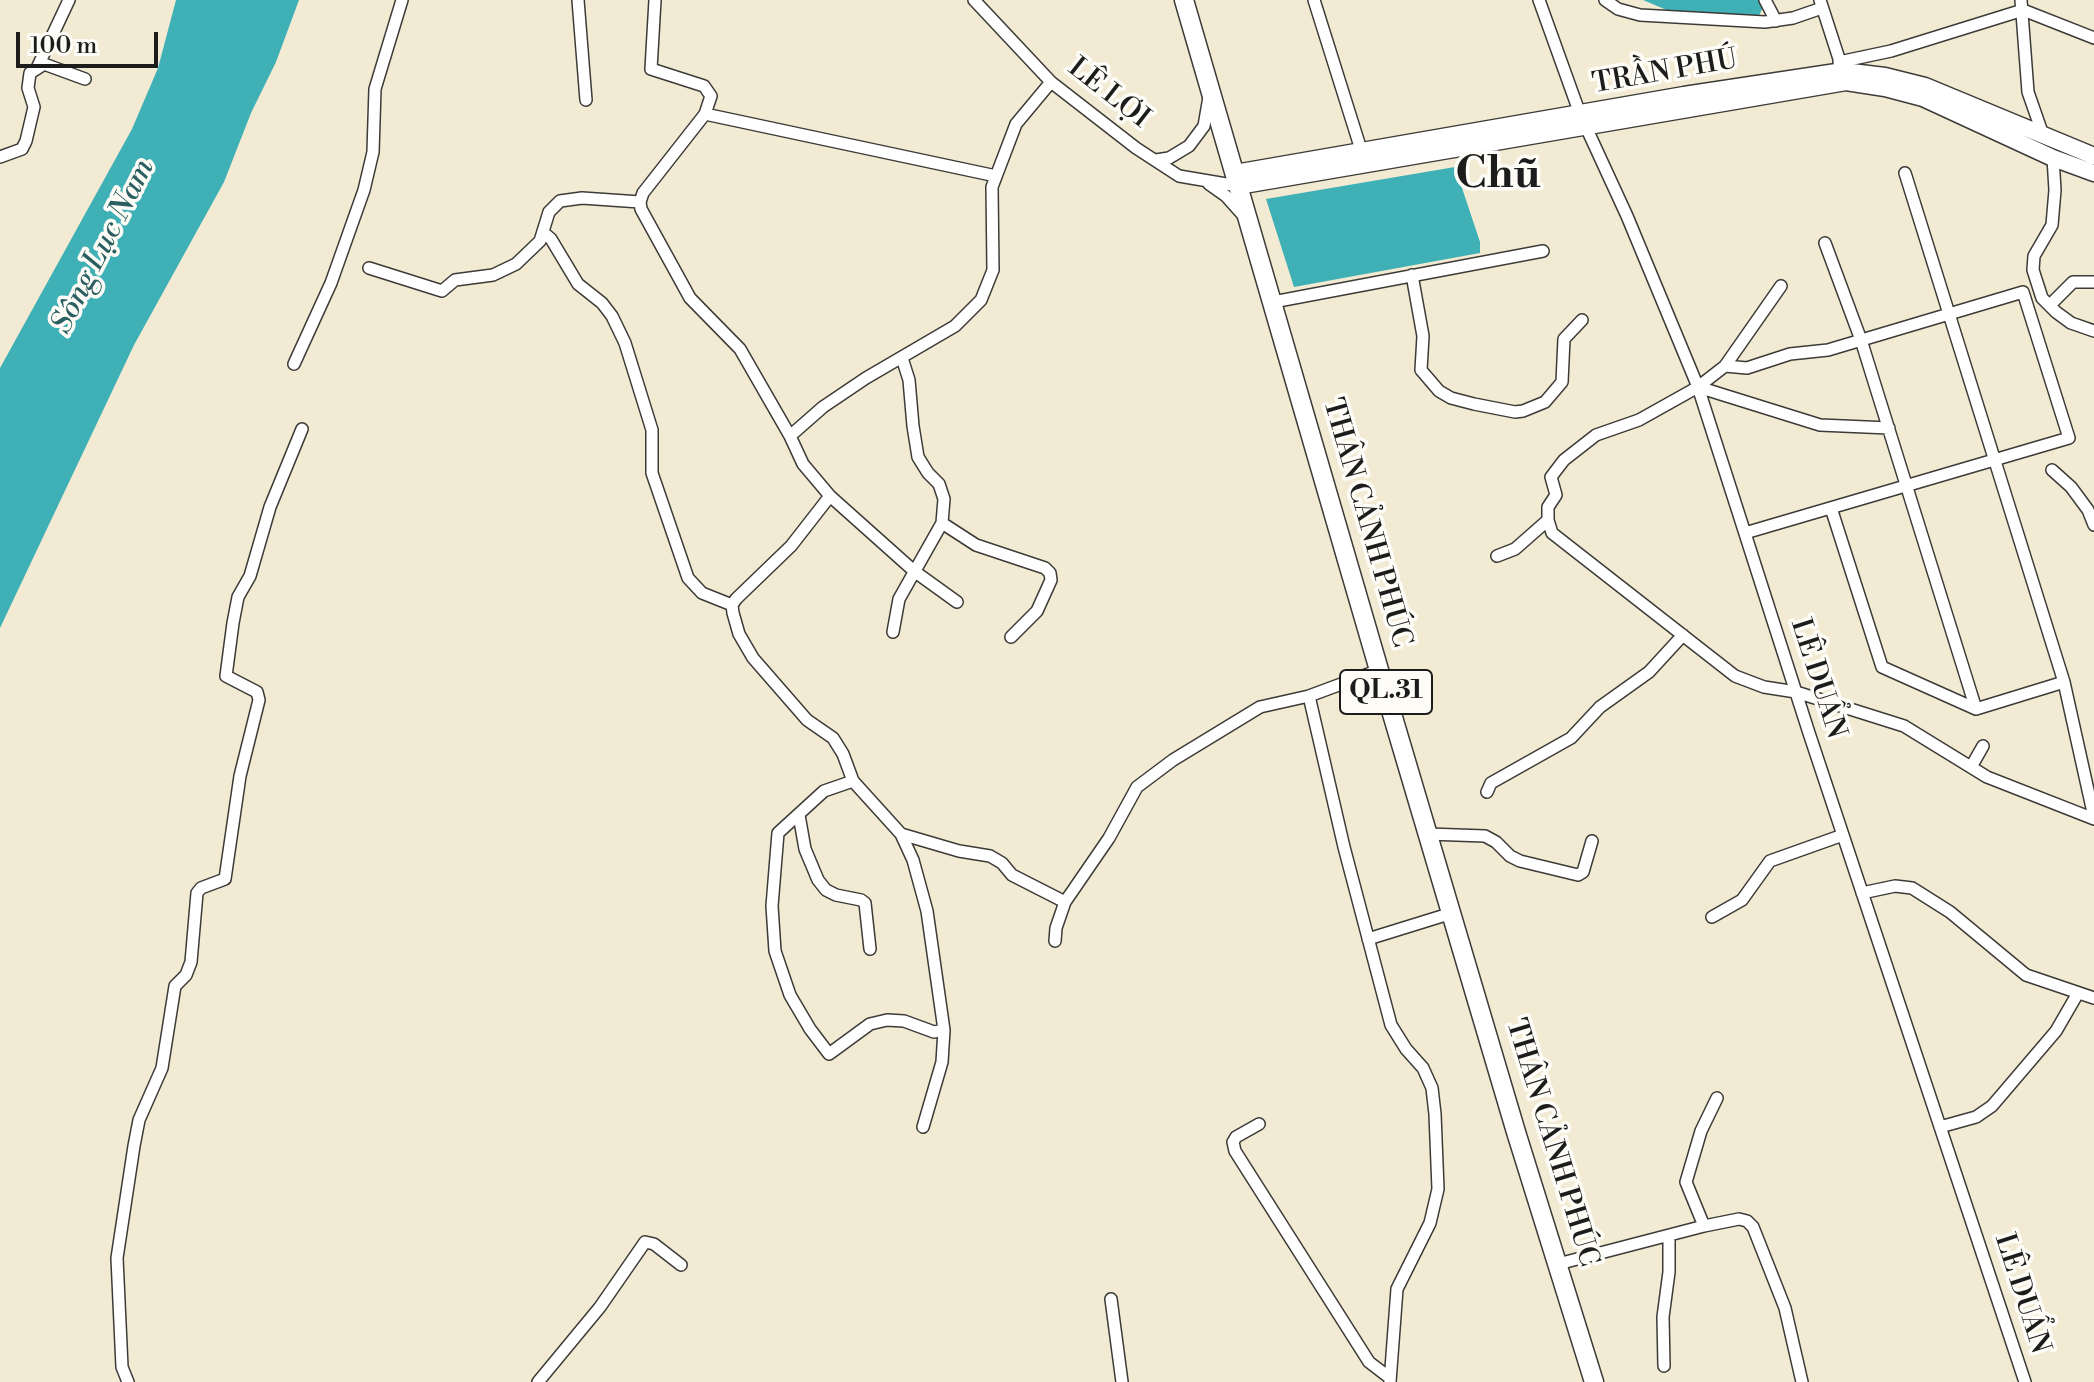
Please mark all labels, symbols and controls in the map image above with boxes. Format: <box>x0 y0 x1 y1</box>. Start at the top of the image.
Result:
scale bar <box>20 16 162 66</box>
text: 100 m <box>30 31 97 61</box>
street label: TRẦN PHÚ <box>1590 44 1740 102</box>
street label: LÊ LỢI <box>1060 52 1156 136</box>
district label: Chũ <box>1455 150 1541 202</box>
water label: Sông Lục Nam <box>45 154 163 340</box>
street label: THÂN CẢNH PHÚC <box>1314 395 1418 651</box>
street label: LÊ DUẨN <box>1782 615 1852 743</box>
road number: QL.31 <box>1340 670 1432 714</box>
street label: THÂN CẢNH PHÚC <box>1497 1015 1605 1271</box>
street label: LÊ DUẨN <box>1986 1230 2056 1358</box>

